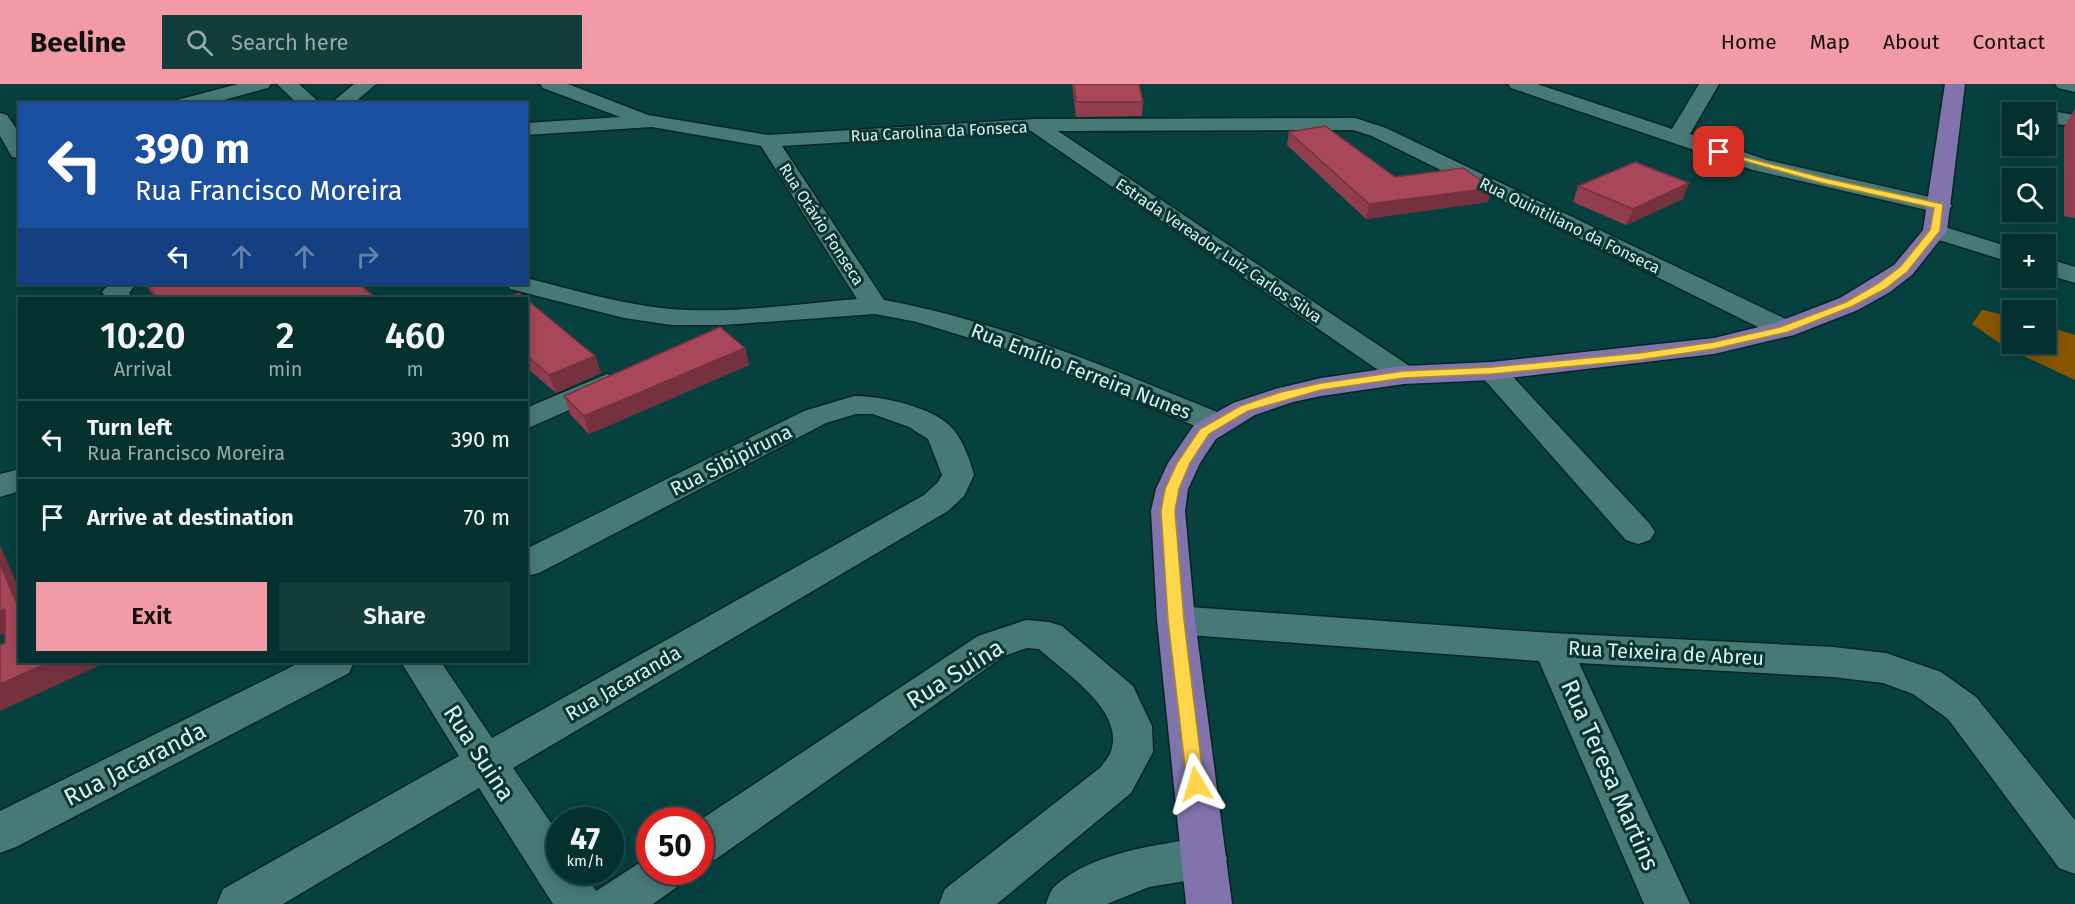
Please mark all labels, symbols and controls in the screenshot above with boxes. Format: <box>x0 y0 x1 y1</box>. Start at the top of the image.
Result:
search box <box>162 15 582 69</box>
text: Beeline <box>30 26 126 59</box>
icon: search <box>183 26 216 59</box>
text: Search here <box>231 29 349 56</box>
text: Home <box>1721 29 1777 55</box>
text: Map <box>1810 29 1850 55</box>
text: About <box>1883 29 1940 55</box>
text: Contact <box>1973 29 2045 55</box>
map controls <box>2002 102 2056 354</box>
button: sound <box>2002 102 2056 156</box>
street label: Rua Carolina da Fonseca <box>850 117 1028 146</box>
text: 390 m <box>135 124 250 174</box>
icon: left <box>36 126 114 204</box>
pin <box>1693 126 1744 177</box>
icon: arrive <box>1702 135 1735 168</box>
street label: Rua Otávio Fonseca <box>775 160 868 289</box>
button: search <box>2002 168 2056 222</box>
street label: Rua Quintiliano da Fonseca <box>1477 173 1663 277</box>
street label: Estrada Vereador Luiz Carlos Silva <box>1112 174 1325 327</box>
text: Rua Francisco Moreira <box>135 175 403 207</box>
button: + <box>2002 234 2056 288</box>
icon: left <box>162 240 195 273</box>
icon: ahead <box>225 240 258 273</box>
icon: ahead <box>288 240 321 273</box>
icon: right <box>351 240 384 273</box>
button: − <box>2002 300 2056 354</box>
text: 10:20 <box>100 314 186 358</box>
text: 2 <box>276 314 294 358</box>
text: 460 <box>385 314 446 358</box>
street label: Rua Emílio Ferreira Nunes <box>968 318 1194 424</box>
text: Arrival <box>114 357 172 381</box>
text: min <box>268 357 302 381</box>
text: m <box>407 357 424 381</box>
text: Turn left <box>87 414 172 441</box>
street label: Rua Sibipiruna <box>666 419 796 501</box>
icon: left <box>36 423 69 456</box>
text: 390 m <box>451 426 510 453</box>
text: Rua Francisco Moreira <box>87 441 285 465</box>
icon: arrive <box>36 501 69 534</box>
text: Arrive at destination <box>87 504 294 531</box>
text: 70 m <box>464 504 510 531</box>
button: Exit <box>36 582 267 651</box>
button: Share <box>279 582 510 651</box>
street label: Rua Suina <box>901 633 1009 715</box>
street label: Rua Teixeira de Abreu <box>1567 636 1765 670</box>
street label: Rua Jacaranda <box>561 640 685 726</box>
street label: Rua Teresa Martins <box>1555 675 1665 875</box>
street label: Rua Suina <box>438 700 520 806</box>
street label: Rua Jacaranda <box>59 716 211 812</box>
position arrow <box>1164 752 1228 816</box>
speed limit sign: 50 <box>636 807 714 885</box>
text: 47 <box>570 821 600 857</box>
text: km/h <box>566 852 604 870</box>

